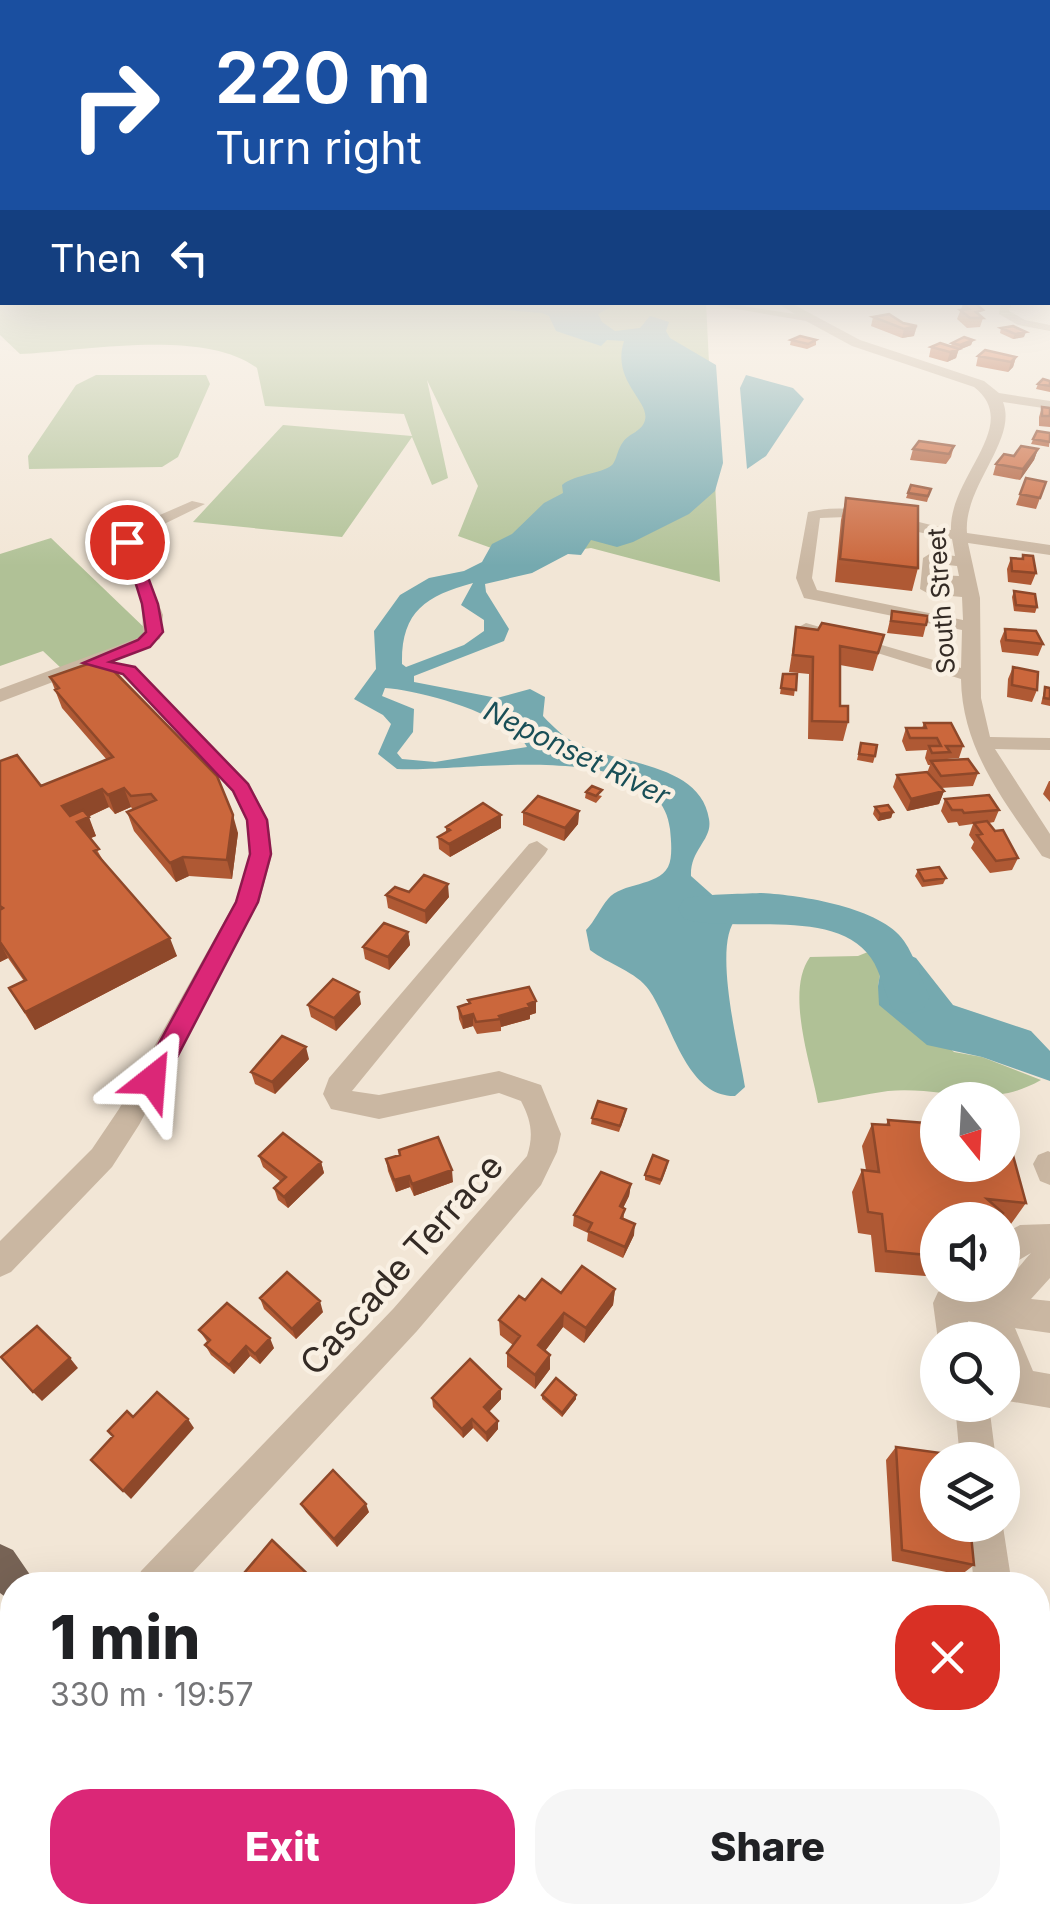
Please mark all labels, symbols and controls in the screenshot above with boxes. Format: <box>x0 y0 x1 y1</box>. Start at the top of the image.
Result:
text: 220 m <box>215 35 431 120</box>
icon: right <box>50 40 180 170</box>
text: Turn right <box>215 120 422 175</box>
icon: left <box>162 230 217 285</box>
text: Then <box>50 235 142 281</box>
pin <box>85 500 170 585</box>
icon: arrive <box>100 515 155 570</box>
street label: South Street <box>921 527 961 675</box>
water label: Neponset River <box>479 693 677 813</box>
position arrow <box>100 1028 204 1132</box>
north arrow <box>920 1082 1020 1182</box>
map controls <box>920 1082 1020 1542</box>
street label: Cascade Terrace <box>291 1145 511 1383</box>
button: sound <box>920 1202 1020 1302</box>
button: search <box>920 1322 1020 1422</box>
button: layers <box>920 1442 1020 1542</box>
text: 1 min <box>50 1601 200 1673</box>
button: close <box>895 1605 1000 1710</box>
text: 330 m · 19:57 <box>50 1675 254 1714</box>
button: Exit <box>50 1789 515 1904</box>
button: Share <box>535 1789 1000 1904</box>

